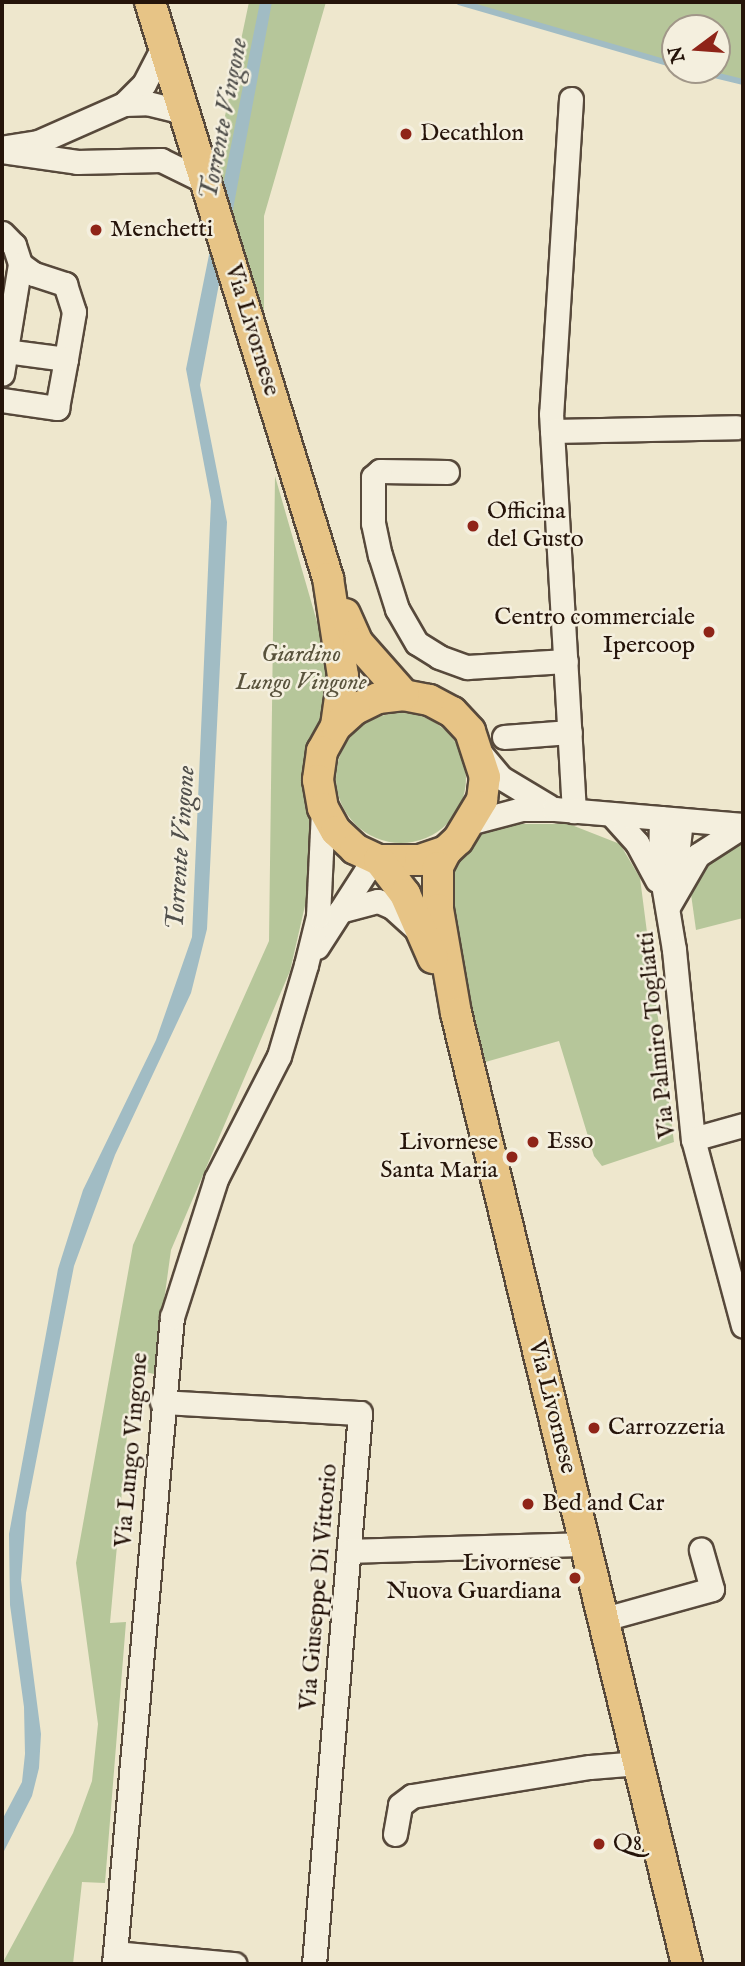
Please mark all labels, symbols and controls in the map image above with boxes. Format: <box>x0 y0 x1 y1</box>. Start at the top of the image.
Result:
north arrow <box>661 14 731 84</box>
water label: Torrente Vingone <box>193 35 255 203</box>
text: N <box>664 43 692 65</box>
place label: Decathlon <box>420 120 524 148</box>
marker: Decathlon <box>398 126 414 142</box>
place label: Menchetti <box>110 216 213 244</box>
marker: Menchetti <box>88 222 104 238</box>
street label: Via Livornese <box>218 261 286 399</box>
place label: Officina del Gusto <box>487 498 584 554</box>
marker: Officina del Gusto <box>465 518 481 534</box>
place label: Centro commerciale Ipercoop <box>494 604 695 660</box>
marker: Centro commerciale Ipercoop <box>701 624 717 640</box>
park label: Giardino Lungo Vingone <box>235 641 367 697</box>
water label: Torrente Vingone <box>160 765 202 931</box>
street label: Via Palmiro Togliatti <box>632 930 682 1140</box>
place label: Esso <box>547 1128 593 1156</box>
place label: Livornese Santa Maria <box>380 1129 498 1185</box>
marker: Esso <box>525 1134 541 1150</box>
marker: Livornese Santa Maria <box>504 1149 520 1165</box>
street label: Via Livornese <box>522 1337 582 1477</box>
street label: Via Lungo Vingone <box>109 1351 155 1549</box>
place label: Carrozzeria <box>608 1414 725 1442</box>
marker: Carrozzeria <box>586 1420 602 1436</box>
street label: Via Giuseppe Di Vittorio <box>294 1462 344 1712</box>
place label: Bed and Car <box>542 1490 664 1518</box>
marker: Bed and Car <box>520 1496 536 1512</box>
place label: Livornese Nuova Guardiana <box>386 1550 561 1606</box>
marker: Livornese Nuova Guardiana <box>567 1570 583 1586</box>
place label: Q8 <box>613 1830 642 1858</box>
marker: Q8 <box>591 1836 607 1852</box>

